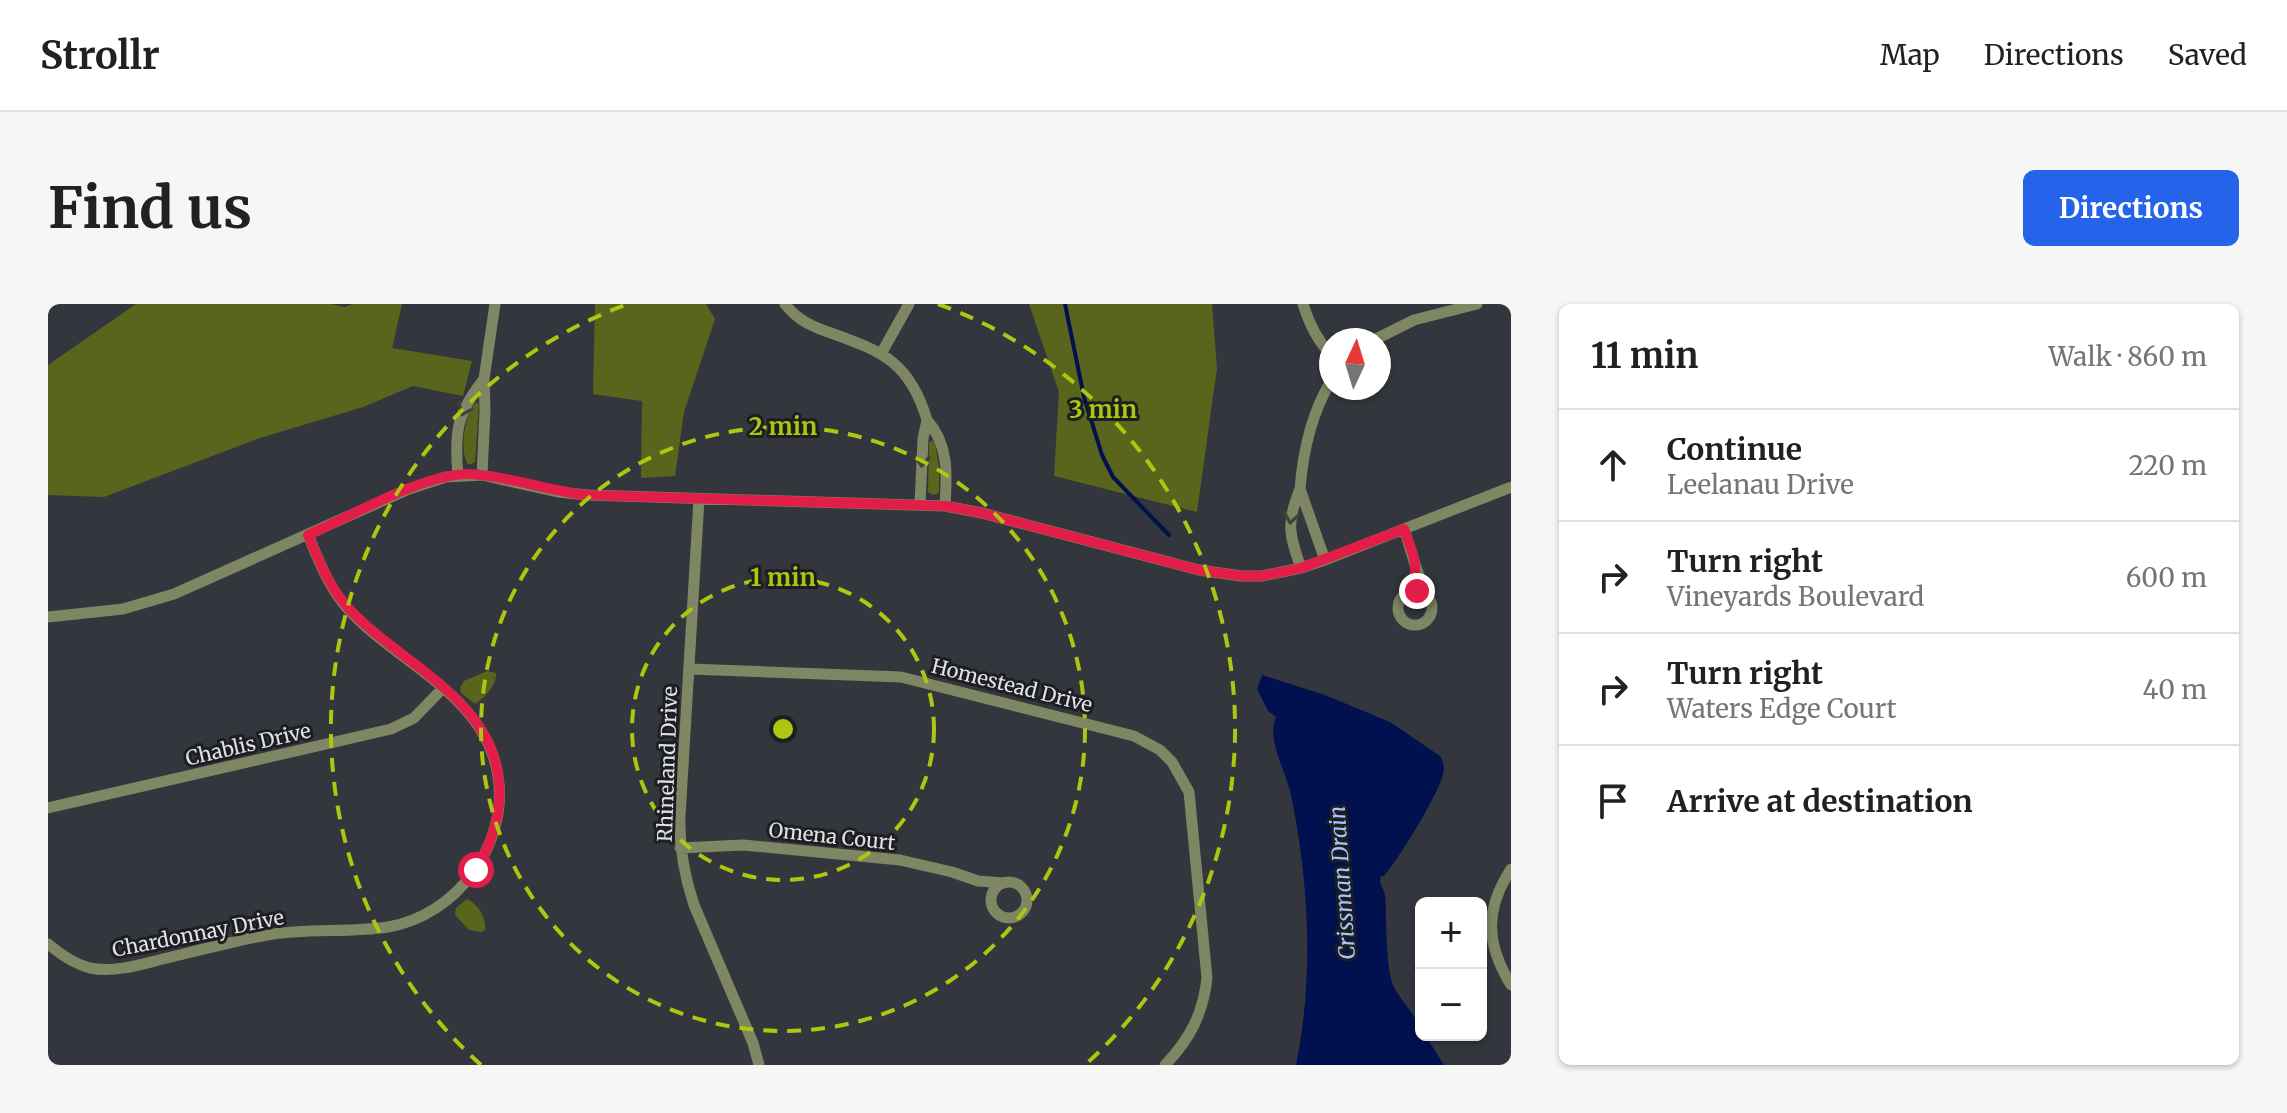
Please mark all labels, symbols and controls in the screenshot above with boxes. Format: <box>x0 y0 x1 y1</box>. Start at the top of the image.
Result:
text: Strollr <box>40 32 160 79</box>
text: Map <box>1880 37 1940 73</box>
text: Directions <box>1984 37 2124 73</box>
text: Saved <box>2168 37 2247 73</box>
button: Directions <box>2023 170 2239 246</box>
text: Find us <box>48 173 252 243</box>
north arrow <box>1319 328 1391 400</box>
text: 11 min <box>1591 335 1698 377</box>
text: Walk · 860 m <box>2048 340 2207 373</box>
text: 3 min <box>1069 394 1137 425</box>
one-way arrow <box>458 402 474 416</box>
text: 2 min <box>749 411 817 442</box>
text: Continue <box>1667 430 1802 468</box>
icon: ahead <box>1591 443 1635 487</box>
text: 220 m <box>2128 449 2207 482</box>
one-way arrow <box>913 455 930 468</box>
text: Leelanau Drive <box>1667 468 1854 501</box>
one-way arrow <box>1284 511 1301 524</box>
text: Turn right <box>1667 542 1823 580</box>
icon: right <box>1591 555 1635 599</box>
text: 600 m <box>2126 561 2207 594</box>
text: 1 min <box>750 562 816 593</box>
route end <box>1399 573 1435 609</box>
text: Vineyards Boulevard <box>1667 580 1924 613</box>
street label: Homestead Drive <box>929 653 1095 717</box>
text: Turn right <box>1667 654 1823 692</box>
icon: right <box>1591 667 1635 711</box>
text: 40 m <box>2143 673 2207 706</box>
street label: Rhineland Drive <box>652 686 682 842</box>
text: Waters Edge Court <box>1667 692 1897 725</box>
centre of rings <box>769 715 797 743</box>
street label: Chablis Drive <box>183 717 313 771</box>
icon: arrive <box>1591 779 1635 823</box>
text: Arrive at destination <box>1667 782 1973 820</box>
water label: Crissman Drain <box>1323 805 1361 961</box>
street label: Omena Court <box>767 817 897 855</box>
route start <box>458 852 494 888</box>
map controls <box>1415 897 1487 1041</box>
button: + <box>1415 897 1487 969</box>
street label: Chardonnay Drive <box>110 904 286 962</box>
button: − <box>1415 969 1487 1041</box>

